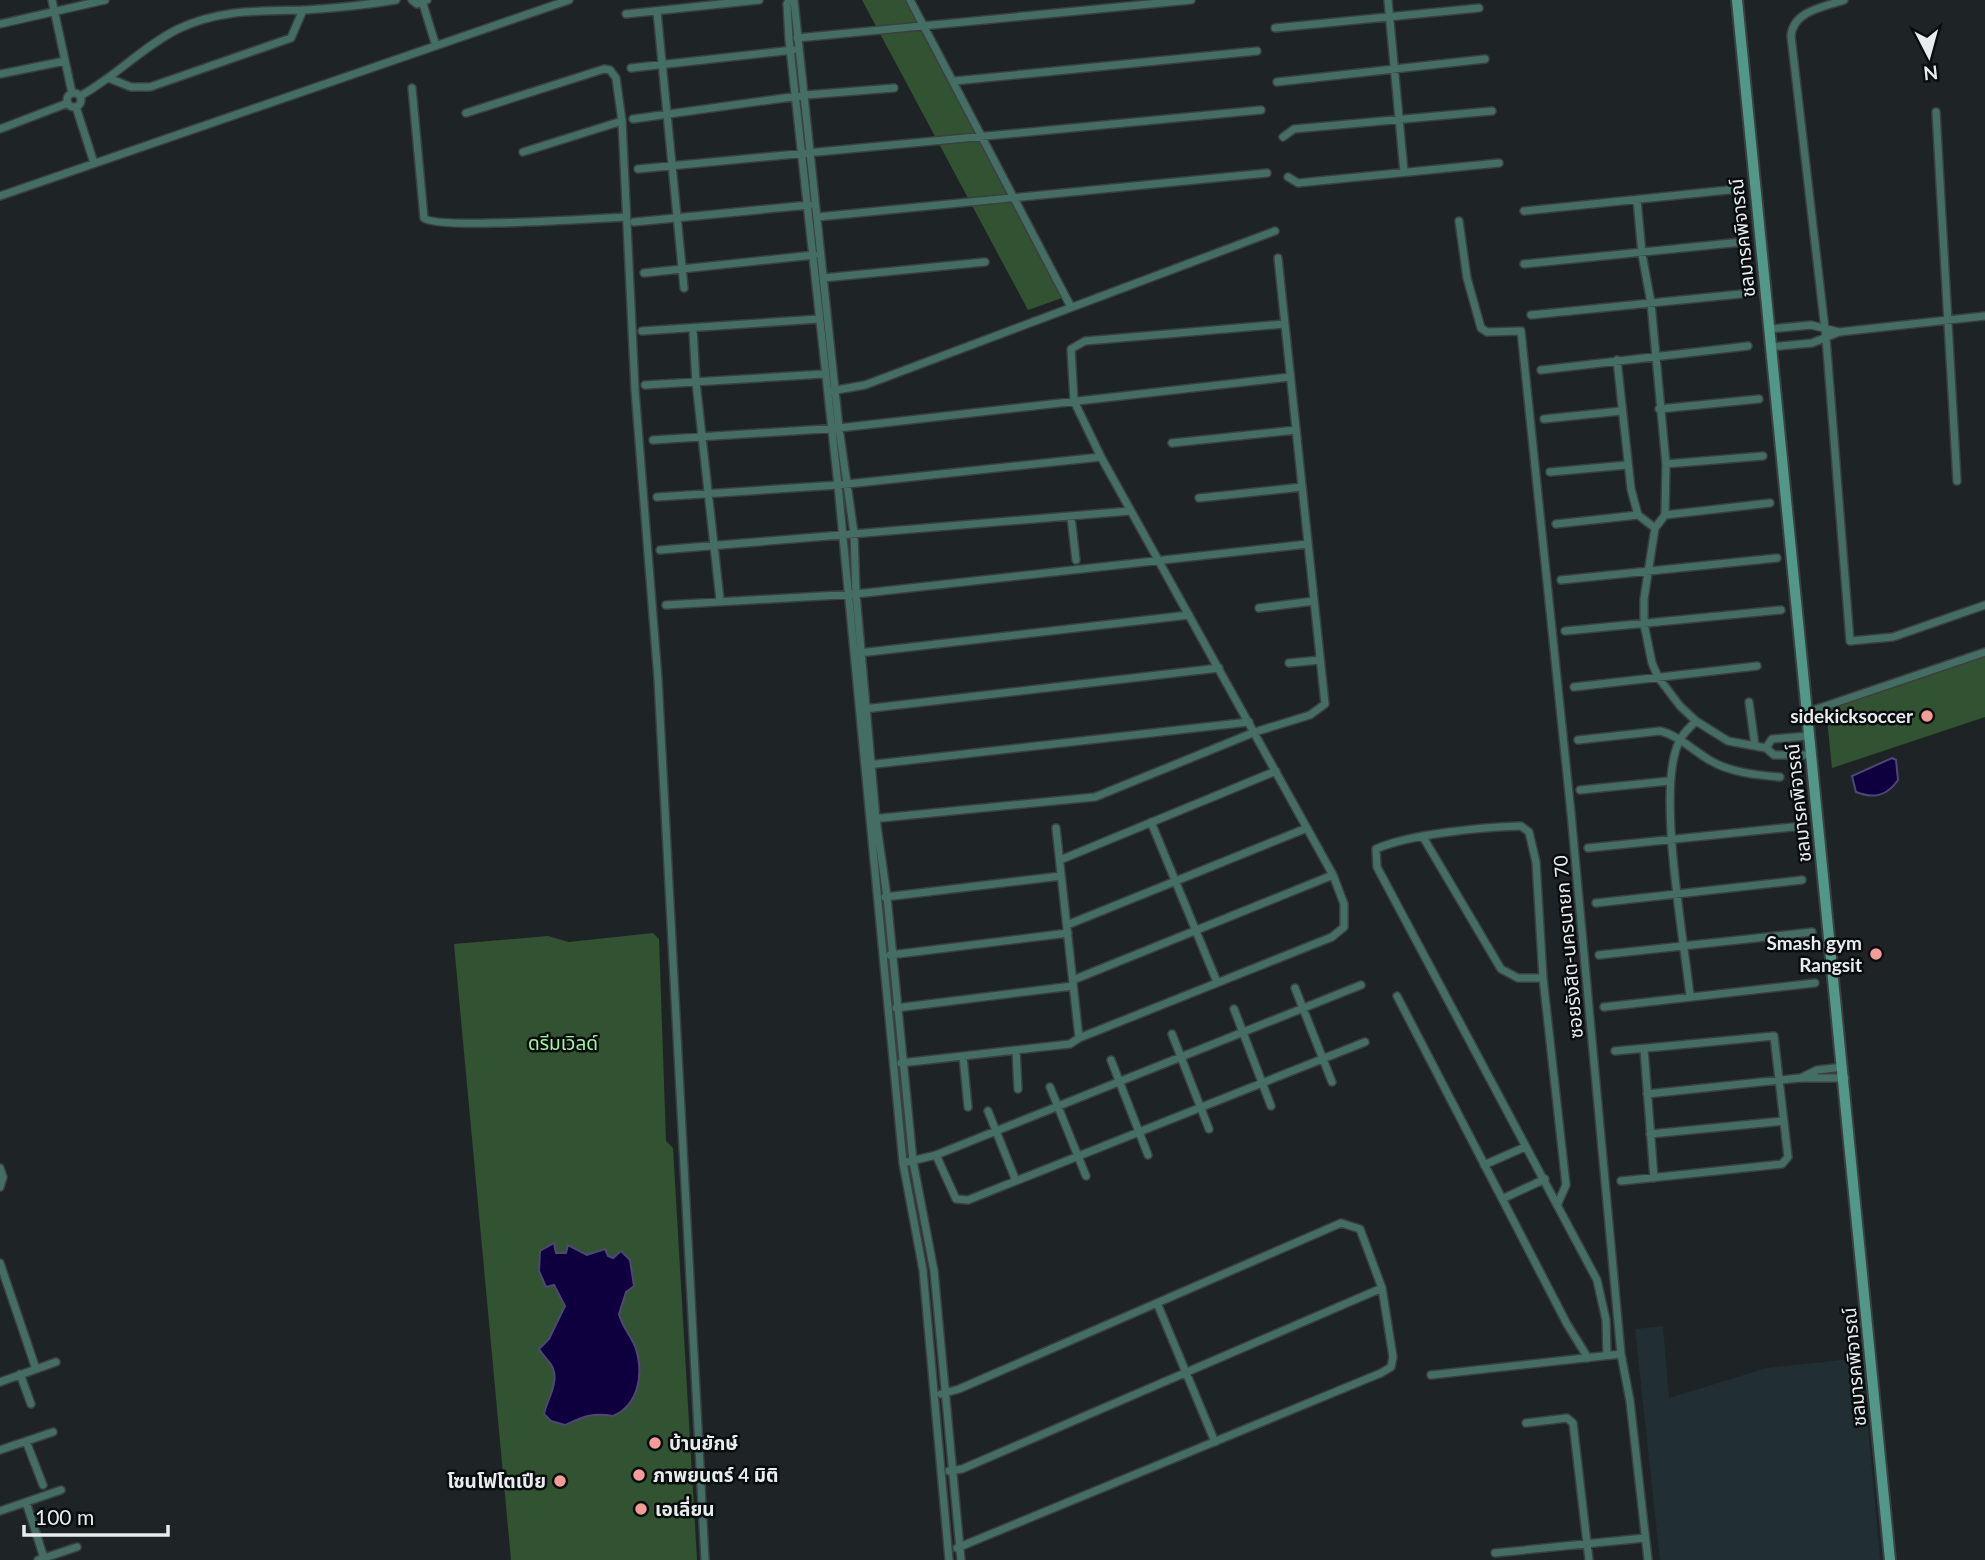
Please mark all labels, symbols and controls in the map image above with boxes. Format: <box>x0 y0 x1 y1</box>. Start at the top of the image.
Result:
north arrow <box>1894 21 1964 91</box>
text: N <box>1922 61 1939 86</box>
street label: ชลมารคพิจารณ์ <box>1724 178 1759 299</box>
place label: sidekicksoccer <box>1790 704 1914 727</box>
marker: sidekicksoccer <box>1919 708 1935 724</box>
street label: ชลมารคพิจารณ์ <box>1780 743 1815 864</box>
street label: ซอยรังสิต-นครนายก 70 <box>1548 855 1587 1040</box>
place label: Smash gym Rangsit <box>1767 931 1862 976</box>
marker: Smash gym Rangsit <box>1868 946 1884 962</box>
park label: ดรีมเวิลด์ <box>528 1031 598 1054</box>
street label: ชลมารคพิจารณ์ <box>1837 1307 1870 1427</box>
place label: บ้านยักษ์ <box>669 1431 738 1454</box>
marker: บ้านยักษ์ <box>647 1435 663 1451</box>
place label: ภาพยนตร์ 4 มิติ <box>653 1463 779 1486</box>
marker: ภาพยนตร์ 4 มิติ <box>631 1467 647 1483</box>
place label: โซนโฟโตเปีย <box>447 1469 546 1492</box>
marker: โซนโฟโตเปีย <box>552 1473 568 1489</box>
scale bar <box>24 1494 168 1538</box>
place label: เอเลี่ยน <box>655 1496 715 1520</box>
marker: เอเลี่ยน <box>633 1501 649 1517</box>
text: 100 m <box>35 1504 94 1529</box>

